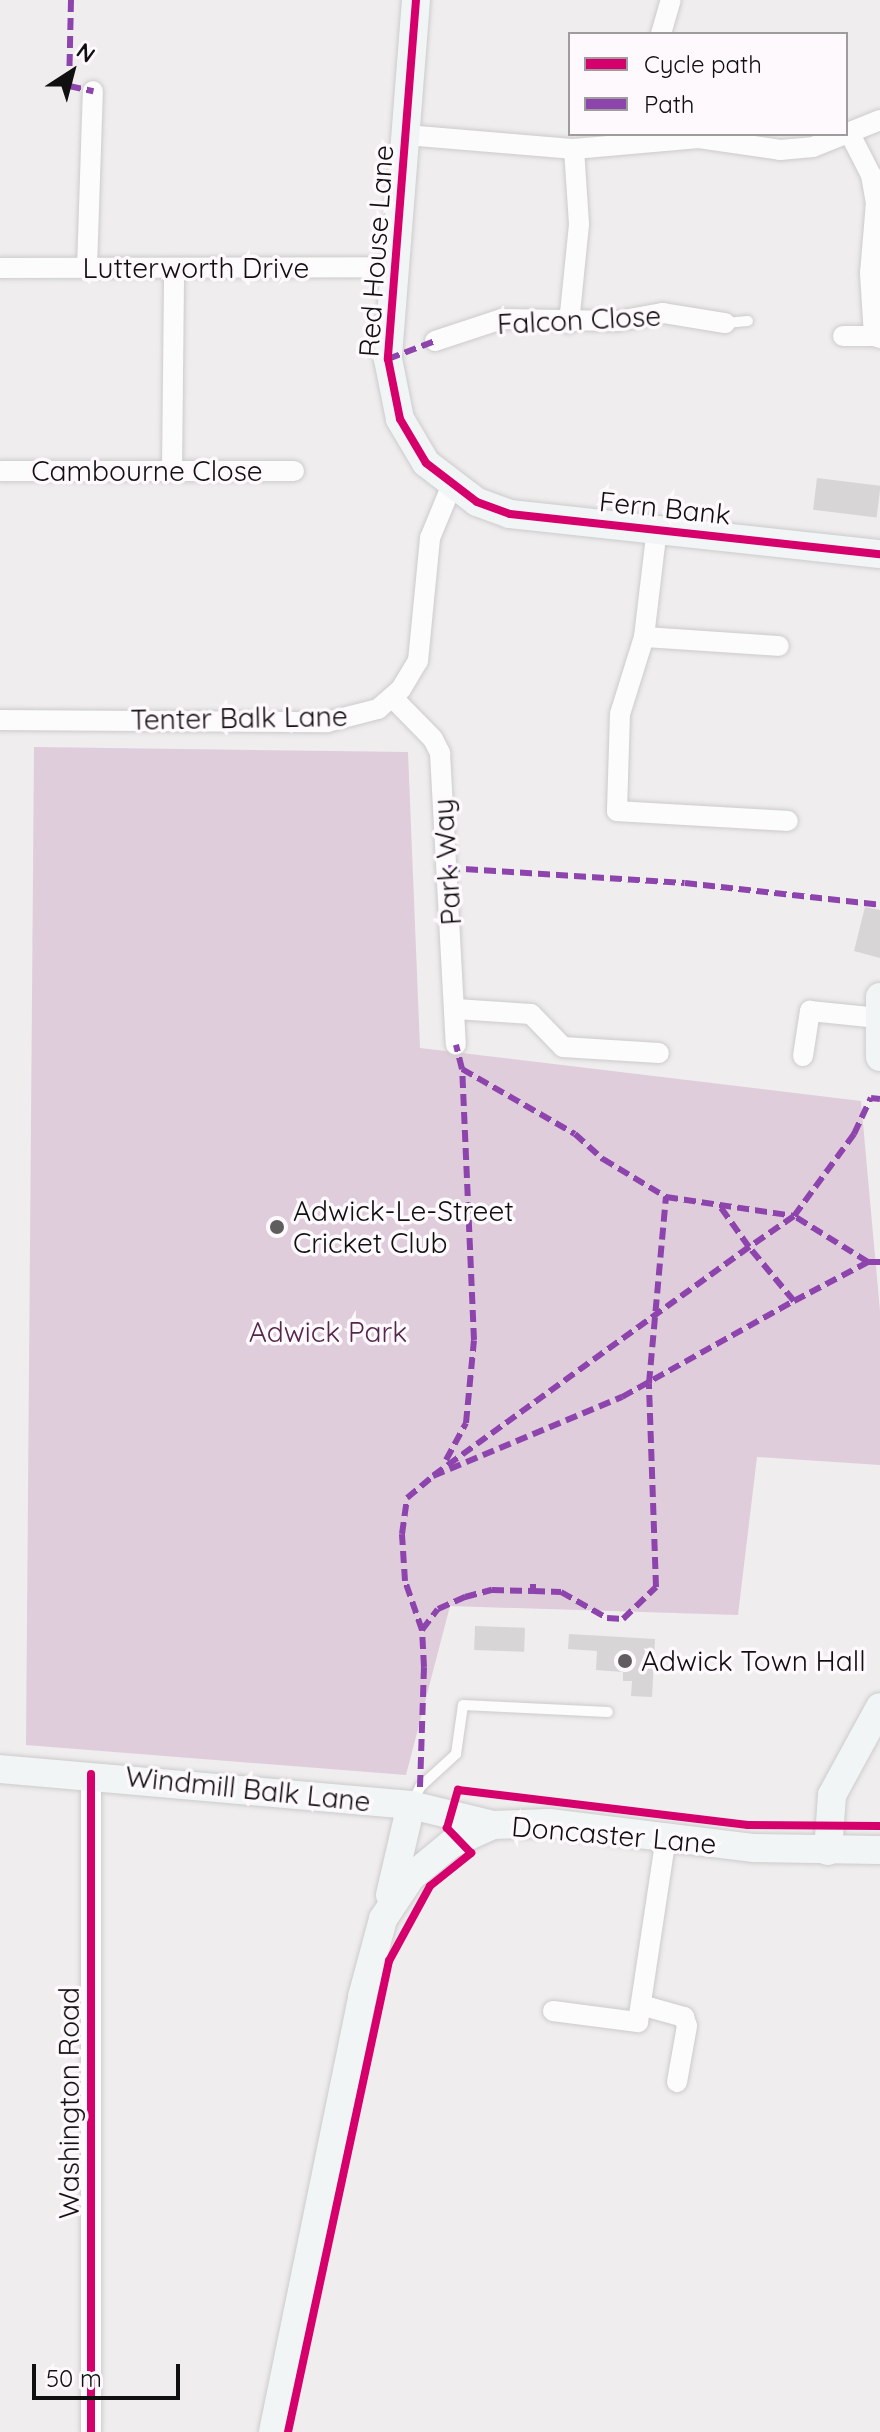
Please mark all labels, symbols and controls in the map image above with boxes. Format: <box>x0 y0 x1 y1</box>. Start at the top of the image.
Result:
north arrow <box>32 32 112 112</box>
legend <box>568 32 848 136</box>
text: N <box>71 36 101 69</box>
text: Cycle path <box>644 49 762 79</box>
text: Path <box>644 89 695 119</box>
street label: Red House Lane <box>352 144 400 358</box>
street label: Lutterworth Drive <box>83 251 309 285</box>
street label: Falcon Close <box>496 299 662 341</box>
street label: Cambourne Close <box>31 454 263 488</box>
street label: Fern Bank <box>597 484 733 532</box>
street label: Tenter Balk Lane <box>130 699 348 737</box>
street label: Park Way <box>426 798 468 926</box>
place label: Adwick-Le-Street Cricket Club <box>293 1194 514 1260</box>
marker: Adwick-Le-Street Cricket Club <box>268 1218 286 1236</box>
park label: Adwick Park <box>249 1315 407 1349</box>
place label: Adwick Town Hall <box>641 1644 866 1678</box>
marker: Adwick Town Hall <box>616 1652 634 1670</box>
street label: Windmill Balk Lane <box>124 1759 372 1819</box>
street label: Doncaster Lane <box>510 1809 718 1861</box>
street label: Washington Road <box>52 1987 86 2219</box>
scale bar <box>36 2348 184 2398</box>
text: 50 m <box>46 2363 102 2393</box>

